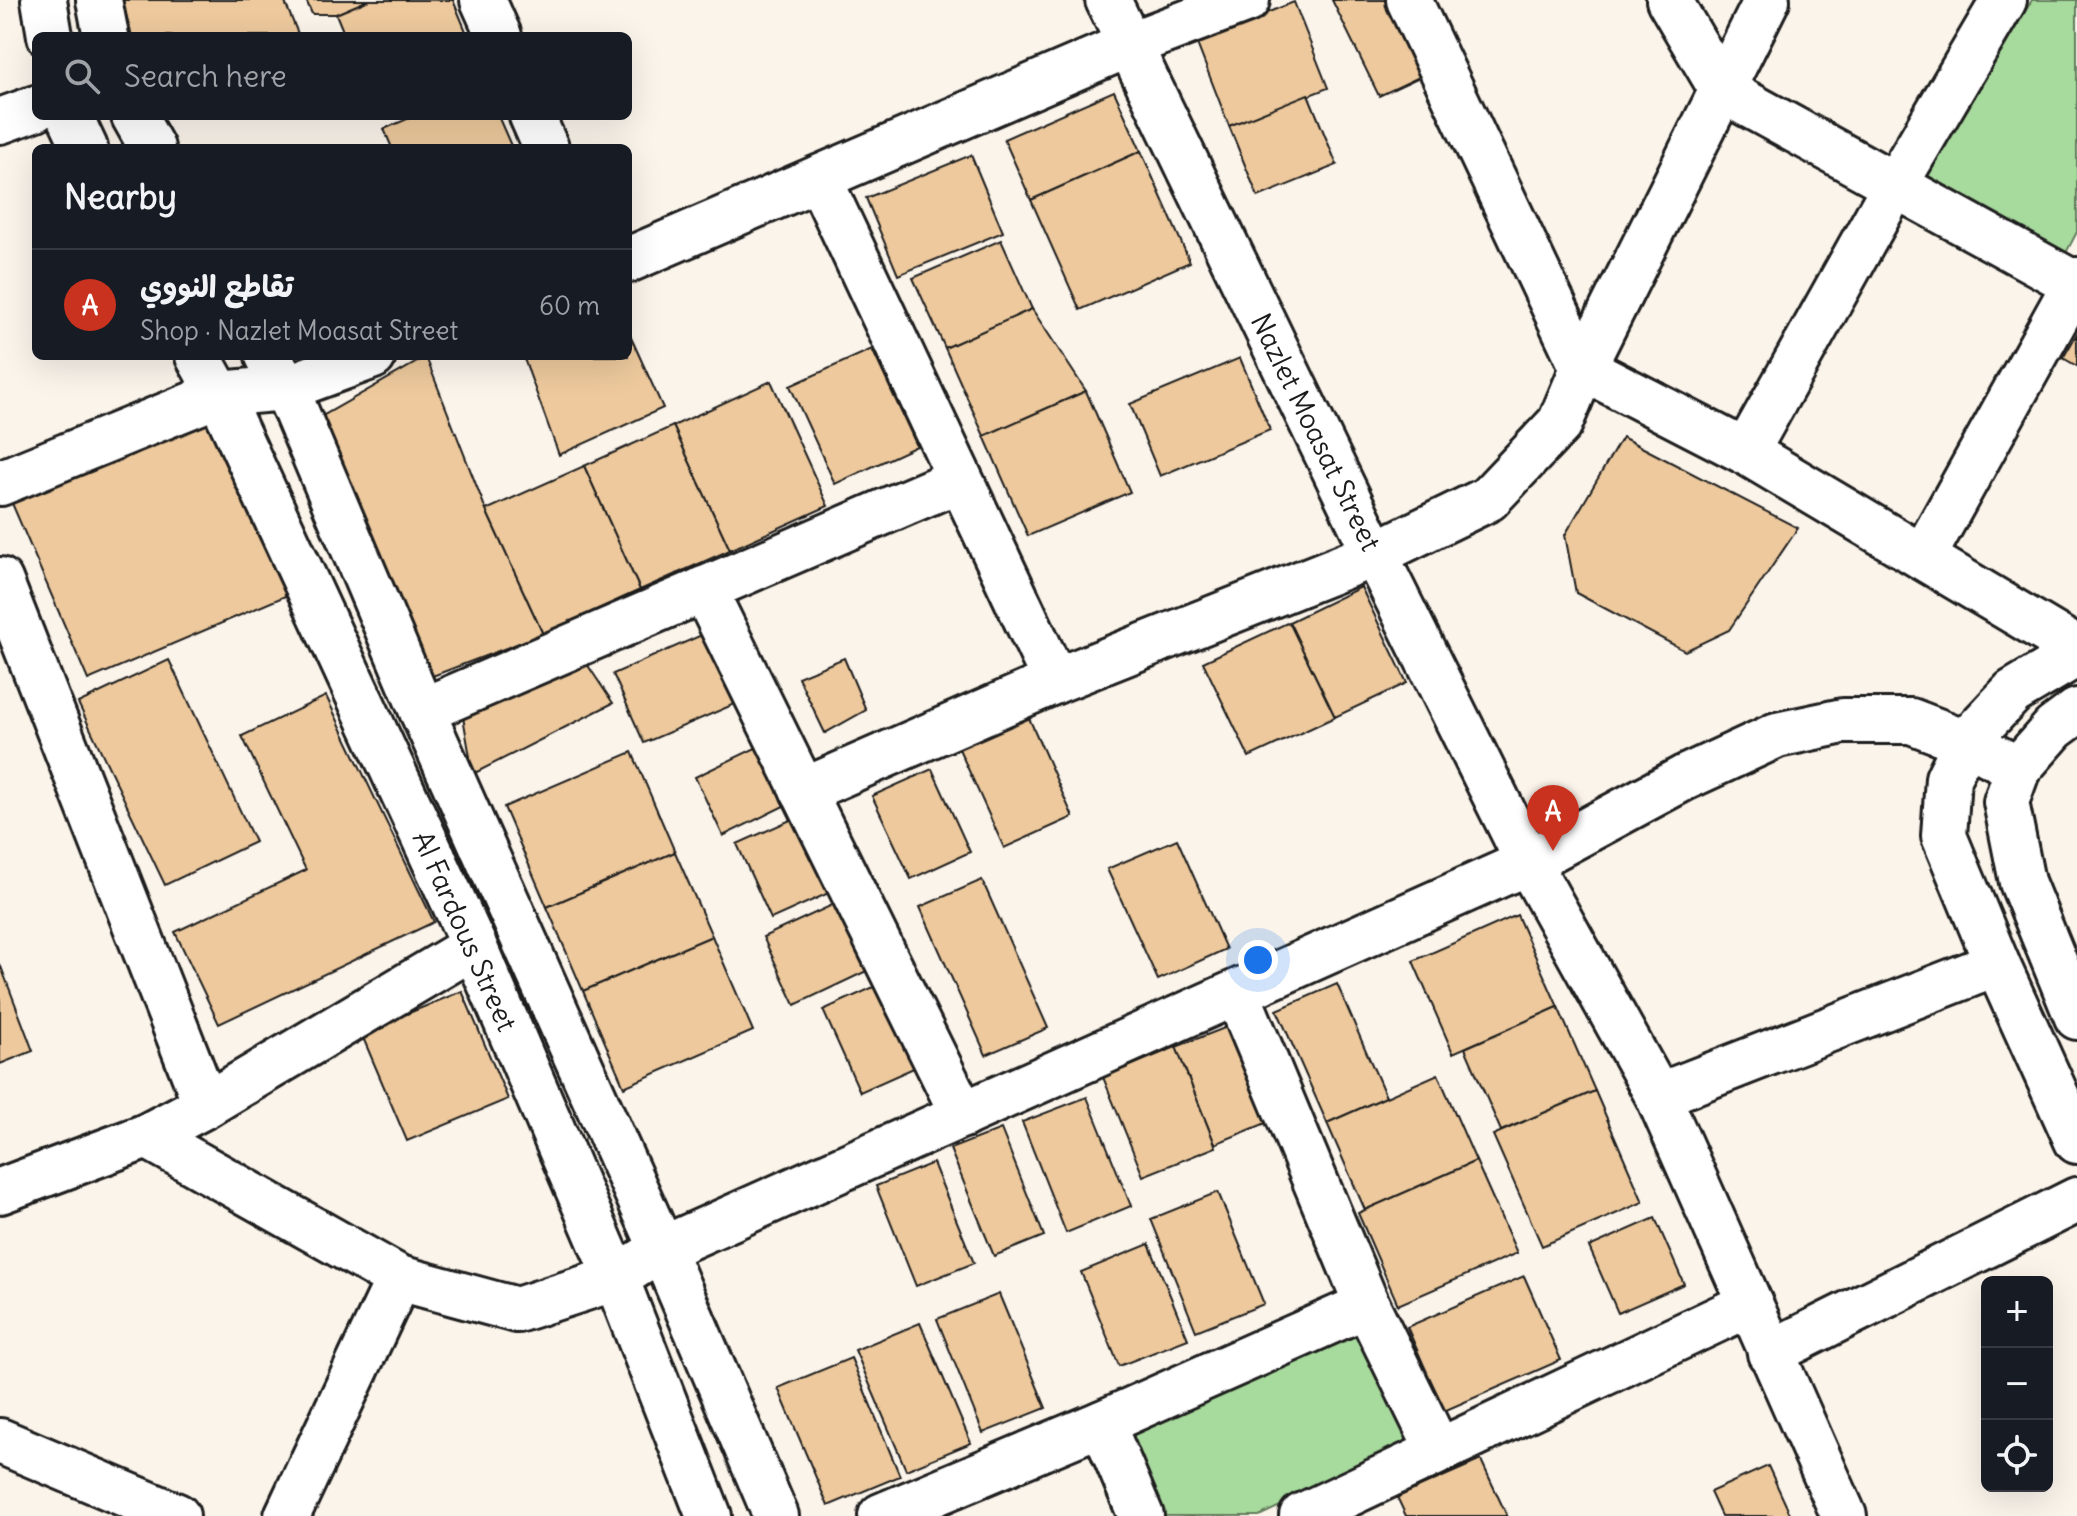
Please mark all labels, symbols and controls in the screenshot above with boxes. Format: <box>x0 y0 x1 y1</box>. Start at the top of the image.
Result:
search box <box>32 32 632 120</box>
icon: search <box>60 54 104 98</box>
text: Search here <box>124 57 287 95</box>
text: Nearby <box>64 175 177 218</box>
text: تقاطع النووي <box>140 267 293 305</box>
text: A <box>82 289 98 322</box>
text: 60 m <box>539 289 600 322</box>
street label: Nazlet Moasat Street <box>1243 307 1389 557</box>
text: Shop · Nazlet Moasat Street <box>140 314 458 347</box>
pin: A <box>1527 785 1579 851</box>
street label: Al Fardous Street <box>405 825 525 1037</box>
your location <box>1238 940 1278 980</box>
map controls <box>1981 1276 2053 1492</box>
button: + <box>1981 1276 2053 1348</box>
button: − <box>1981 1348 2053 1420</box>
button: locate <box>1981 1420 2053 1492</box>

